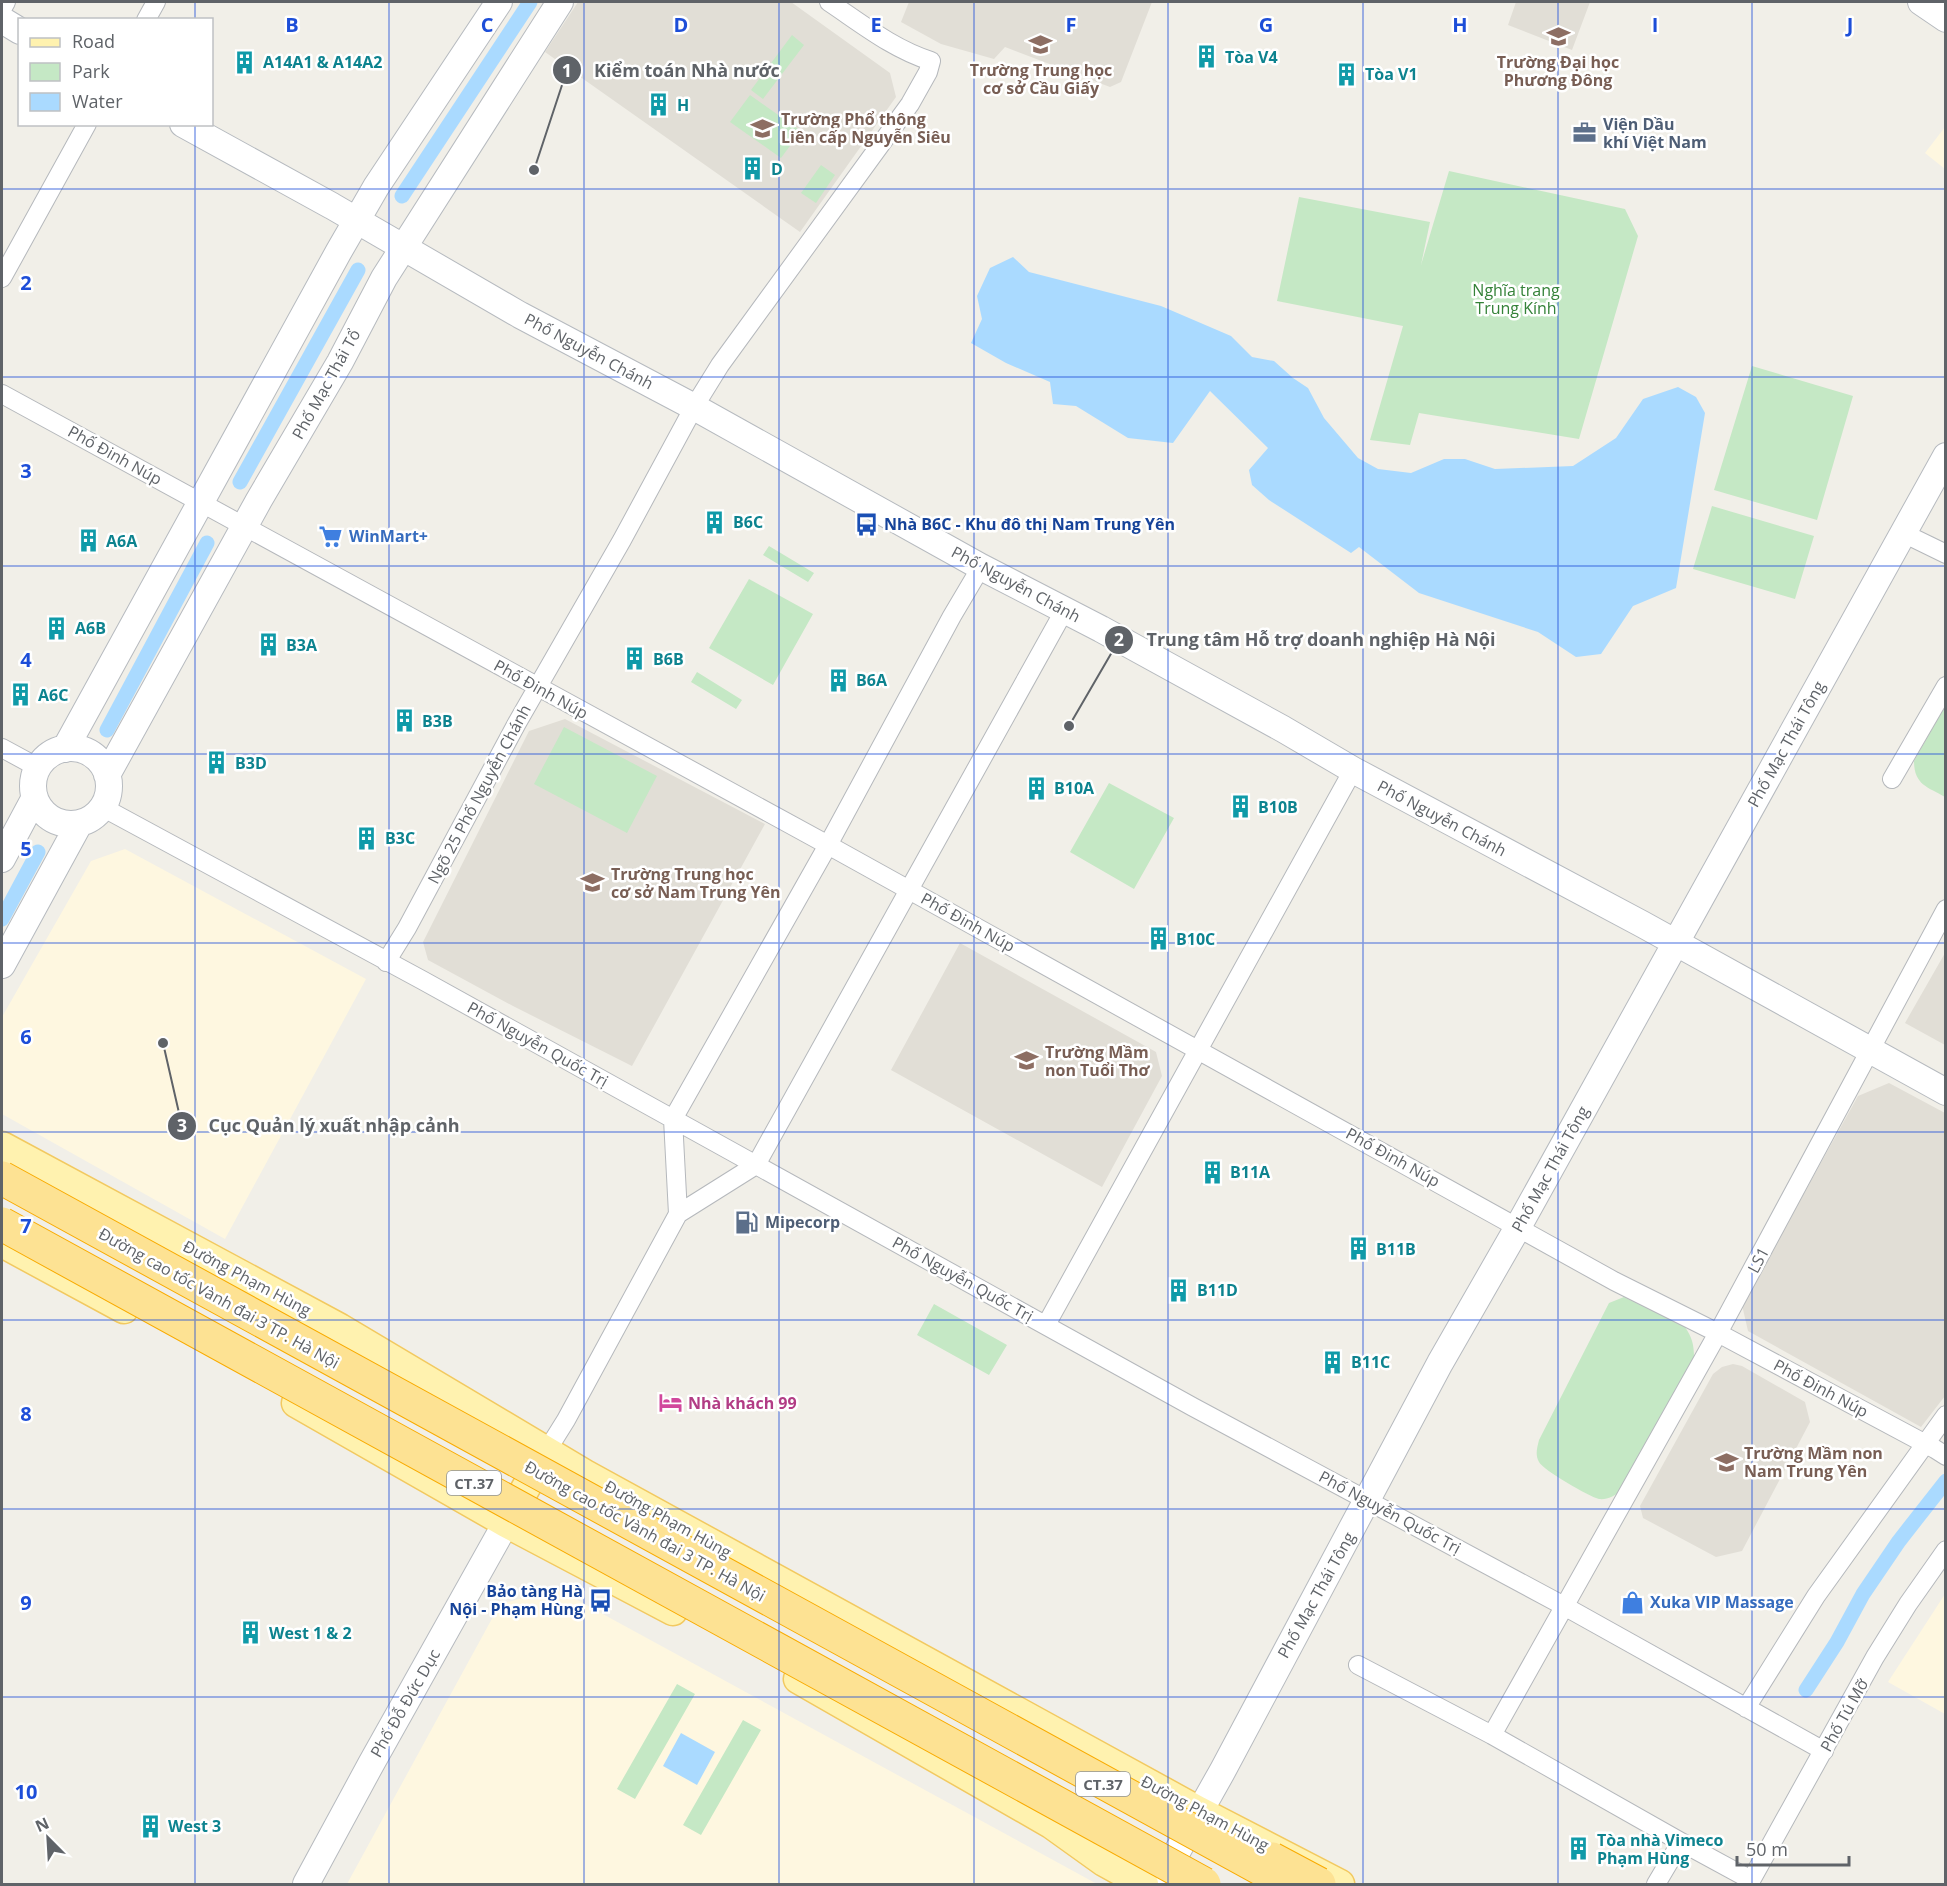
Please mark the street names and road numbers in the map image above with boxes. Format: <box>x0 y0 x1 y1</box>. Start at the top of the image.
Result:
street label: Phố Nguyễn Chánh <box>521 308 657 394</box>
street label: Phố Mạc Thái Tổ <box>287 325 365 443</box>
street label: Phố Đinh Núp <box>64 420 166 490</box>
street label: Phố Nguyễn Chánh <box>948 541 1084 627</box>
street label: Phố Đinh Núp <box>490 654 592 724</box>
street label: Phố Mạc Thái Tông <box>1742 677 1830 811</box>
street label: Ngõ 25 Phố Nguyễn Chánh <box>422 700 536 888</box>
street label: Phố Nguyễn Chánh <box>1374 775 1510 861</box>
street label: Phố Đinh Núp <box>917 887 1019 957</box>
street label: Phố Nguyễn Quốc Trị <box>464 996 612 1092</box>
street label: Phố Mạc Thái Tông <box>1506 1102 1594 1236</box>
street label: Phố Đinh Núp <box>1342 1122 1444 1192</box>
street label: Đường cao tốc Vành đai 3 TP. Hà Nội <box>95 1222 343 1374</box>
street label: Phố Nguyễn Quốc Trị <box>889 1231 1037 1327</box>
street label: Đường Phạm Hùng <box>179 1235 315 1321</box>
street label: LS1 <box>1742 1243 1774 1277</box>
street label: Phố Đinh Núp <box>1770 1354 1872 1422</box>
street label: Đường cao tốc Vành đai 3 TP. Hà Nội <box>521 1455 769 1607</box>
street label: Phố Nguyễn Quốc Trị <box>1315 1465 1465 1559</box>
road number: CT.37 <box>447 1471 501 1495</box>
street label: Đường Phạm Hùng <box>601 1475 736 1563</box>
street label: Phố Mạc Thái Tông <box>1272 1528 1360 1662</box>
street label: Phố Đỗ Đức Dục <box>365 1645 445 1761</box>
street label: Phố Tú Mỡ <box>1815 1674 1874 1755</box>
street label: Đường Phạm Hùng <box>1137 1770 1273 1856</box>
road number: CT.37 <box>1076 1772 1130 1796</box>

